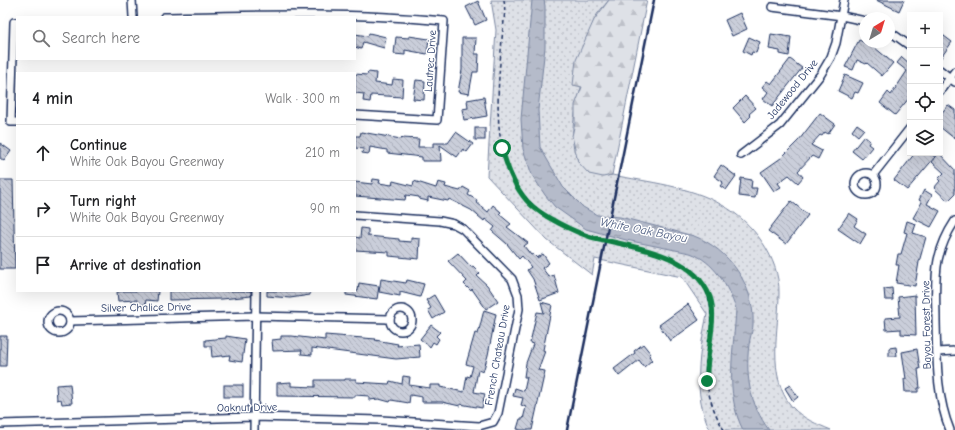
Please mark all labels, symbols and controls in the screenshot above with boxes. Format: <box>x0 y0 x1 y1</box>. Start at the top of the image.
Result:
north arrow <box>859 12 895 48</box>
map controls <box>907 12 943 156</box>
button: + <box>907 12 943 48</box>
search box <box>16 16 356 60</box>
icon: search <box>30 27 52 49</box>
text: Search here <box>62 29 140 47</box>
street label: Lautrec Drive <box>422 29 439 92</box>
button: − <box>907 48 943 84</box>
street label: Jadewood Drive <box>764 56 821 122</box>
button: locate <box>907 84 943 120</box>
text: 4 min <box>32 89 73 108</box>
text: Walk · 300 m <box>265 91 340 106</box>
button: layers <box>907 120 943 156</box>
text: Continue <box>70 136 127 154</box>
route start <box>493 139 511 157</box>
icon: ahead <box>32 142 54 164</box>
text: 210 m <box>305 145 340 160</box>
text: White Oak Bayou Greenway <box>70 154 224 169</box>
text: Turn right <box>70 192 136 210</box>
icon: right <box>32 198 54 220</box>
text: 90 m <box>310 201 340 216</box>
text: White Oak Bayou Greenway <box>70 210 224 225</box>
water label: White Oak Bayou <box>599 215 689 245</box>
icon: arrive <box>32 254 54 276</box>
text: Arrive at destination <box>70 256 201 274</box>
street label: Bayou Forest Drive <box>919 280 934 369</box>
street label: Silver Chalice Drive <box>101 300 192 315</box>
street label: French Chateau Drive <box>482 303 513 407</box>
route end <box>698 372 716 390</box>
street label: Oaknut Drive <box>217 400 278 415</box>

